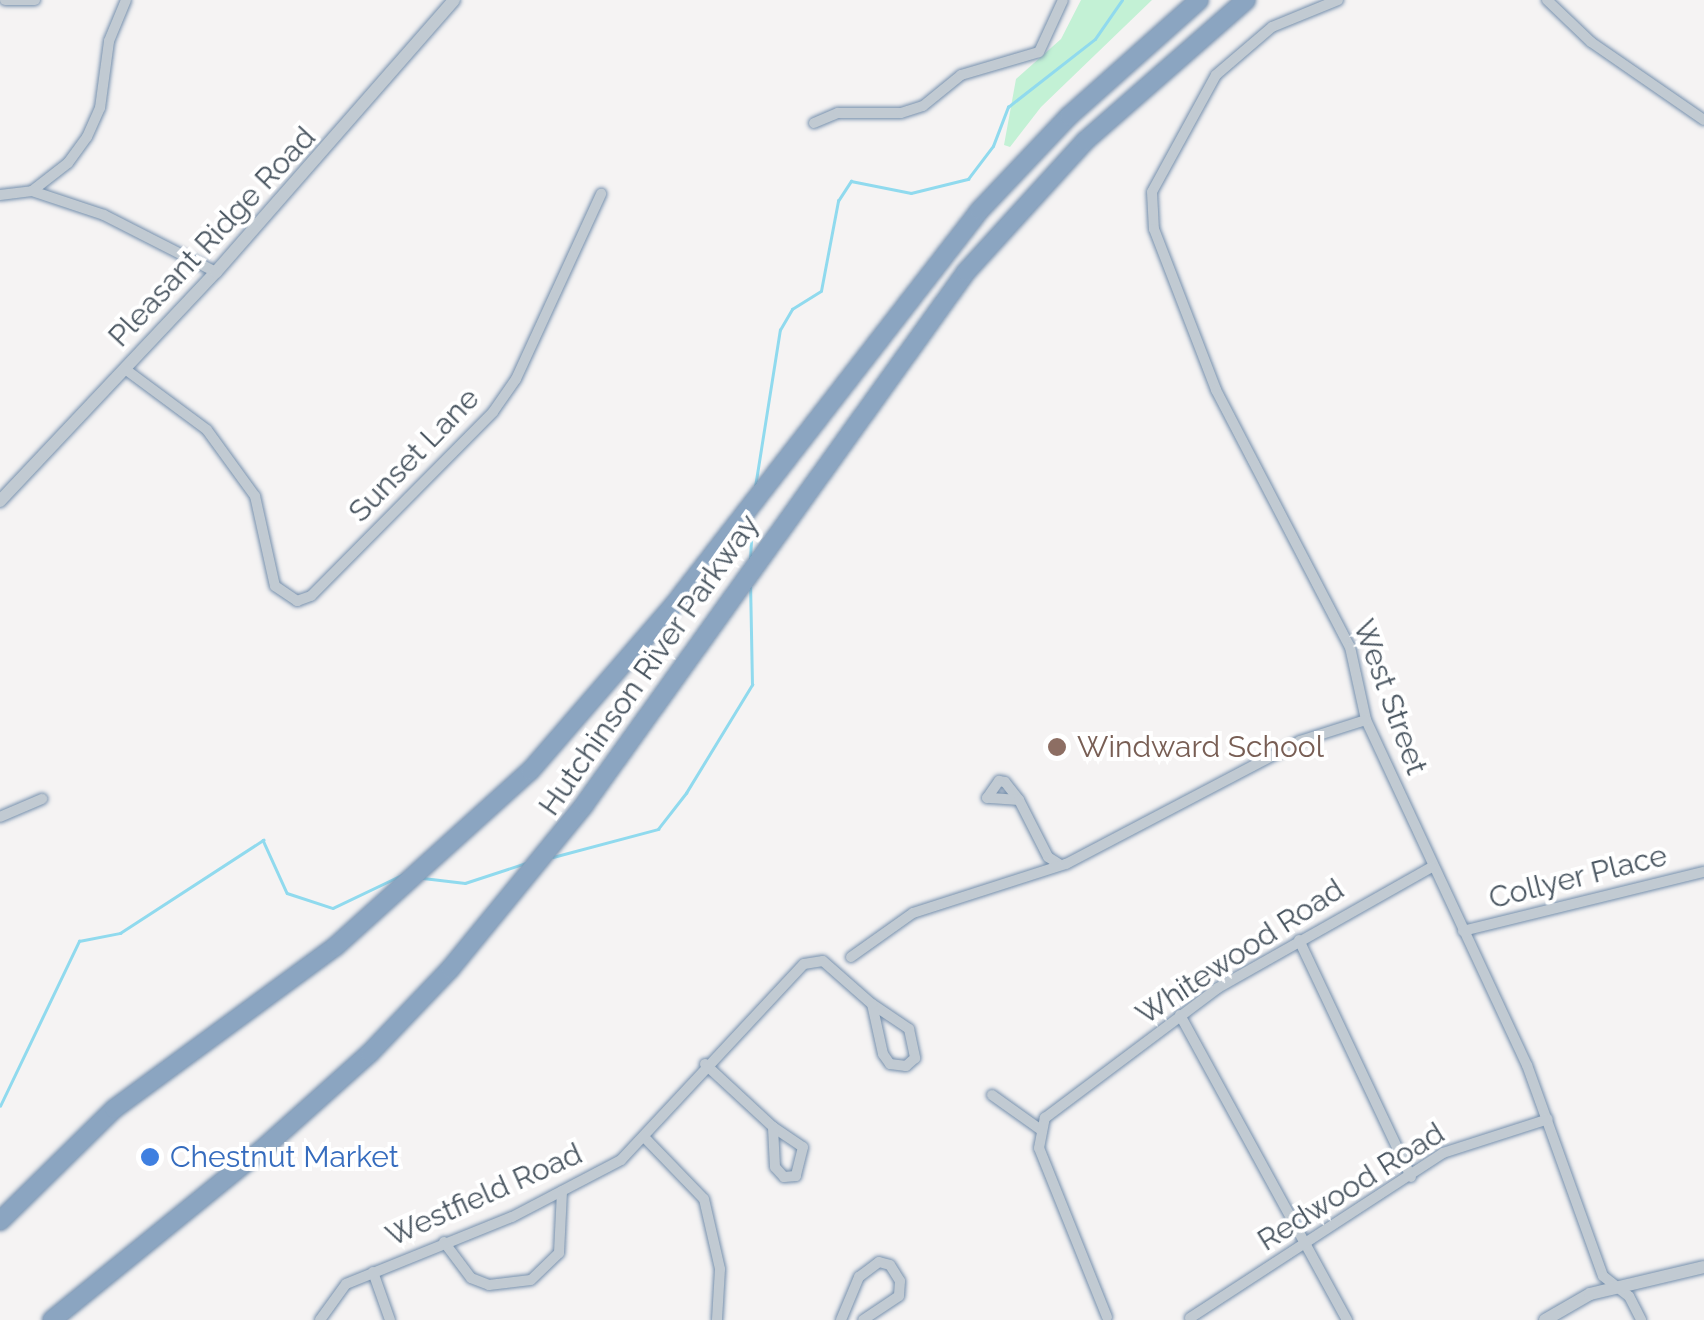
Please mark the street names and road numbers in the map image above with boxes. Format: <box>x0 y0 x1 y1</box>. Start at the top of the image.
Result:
street label: Pleasant Ridge Road <box>101 120 323 354</box>
street label: Sunset Lane <box>341 381 487 529</box>
street label: Hutchinson River Parkway <box>531 507 767 823</box>
street label: West Street <box>1345 615 1435 779</box>
street label: Collyer Place <box>1485 837 1671 917</box>
street label: Whitewood Road <box>1129 871 1351 1033</box>
street label: Redwood Road <box>1251 1115 1451 1259</box>
street label: Westfield Road <box>380 1136 588 1254</box>

